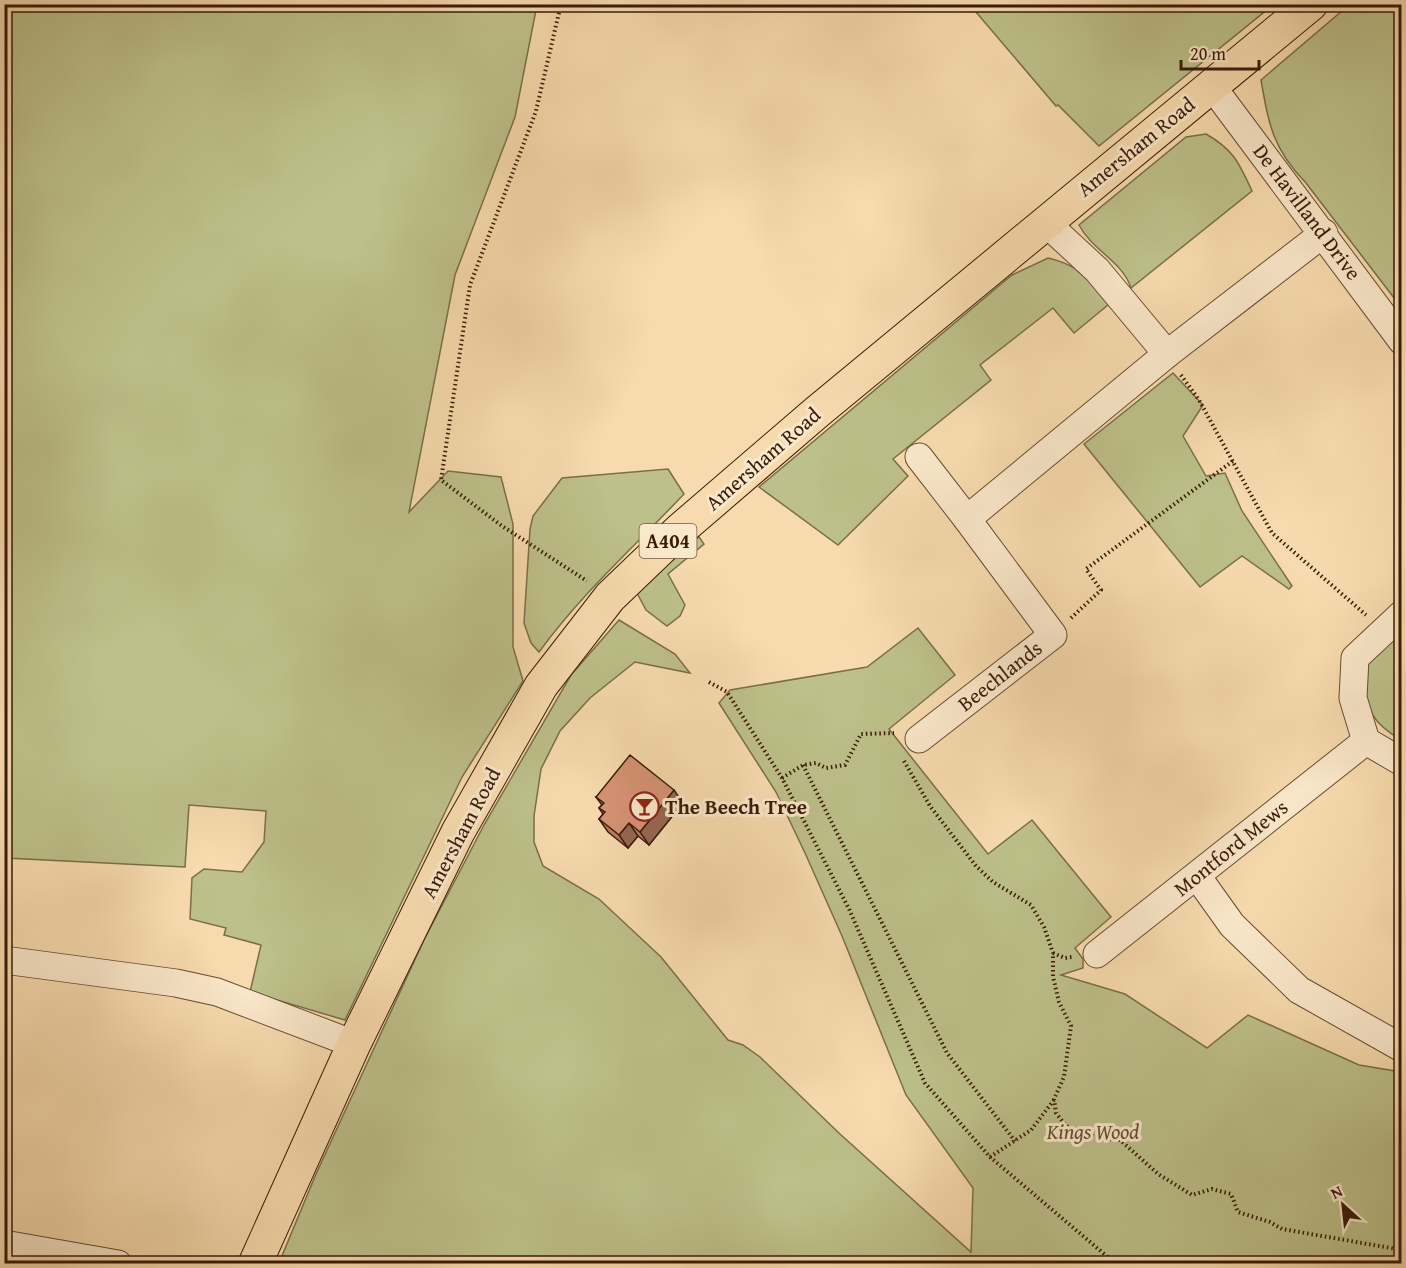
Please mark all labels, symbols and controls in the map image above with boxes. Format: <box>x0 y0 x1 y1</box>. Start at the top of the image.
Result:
scale bar <box>1181 33 1259 71</box>
text: 20 m <box>1190 40 1226 67</box>
street label: Amersham Road <box>1070 89 1202 204</box>
street label: De Havilland Drive <box>1246 137 1369 286</box>
street label: Amersham Road <box>698 399 828 518</box>
road number: A404 <box>640 524 696 558</box>
street label: Beechlands <box>951 633 1048 718</box>
street label: Amersham Road <box>413 761 508 904</box>
bar icon: The Beech Tree <box>628 791 660 823</box>
place label: The Beech Tree <box>665 791 807 822</box>
street label: Montford Mews <box>1167 792 1295 903</box>
park label: Kings Wood <box>1046 1116 1139 1147</box>
north arrow <box>1313 1175 1373 1235</box>
text: N <box>1326 1178 1347 1205</box>

